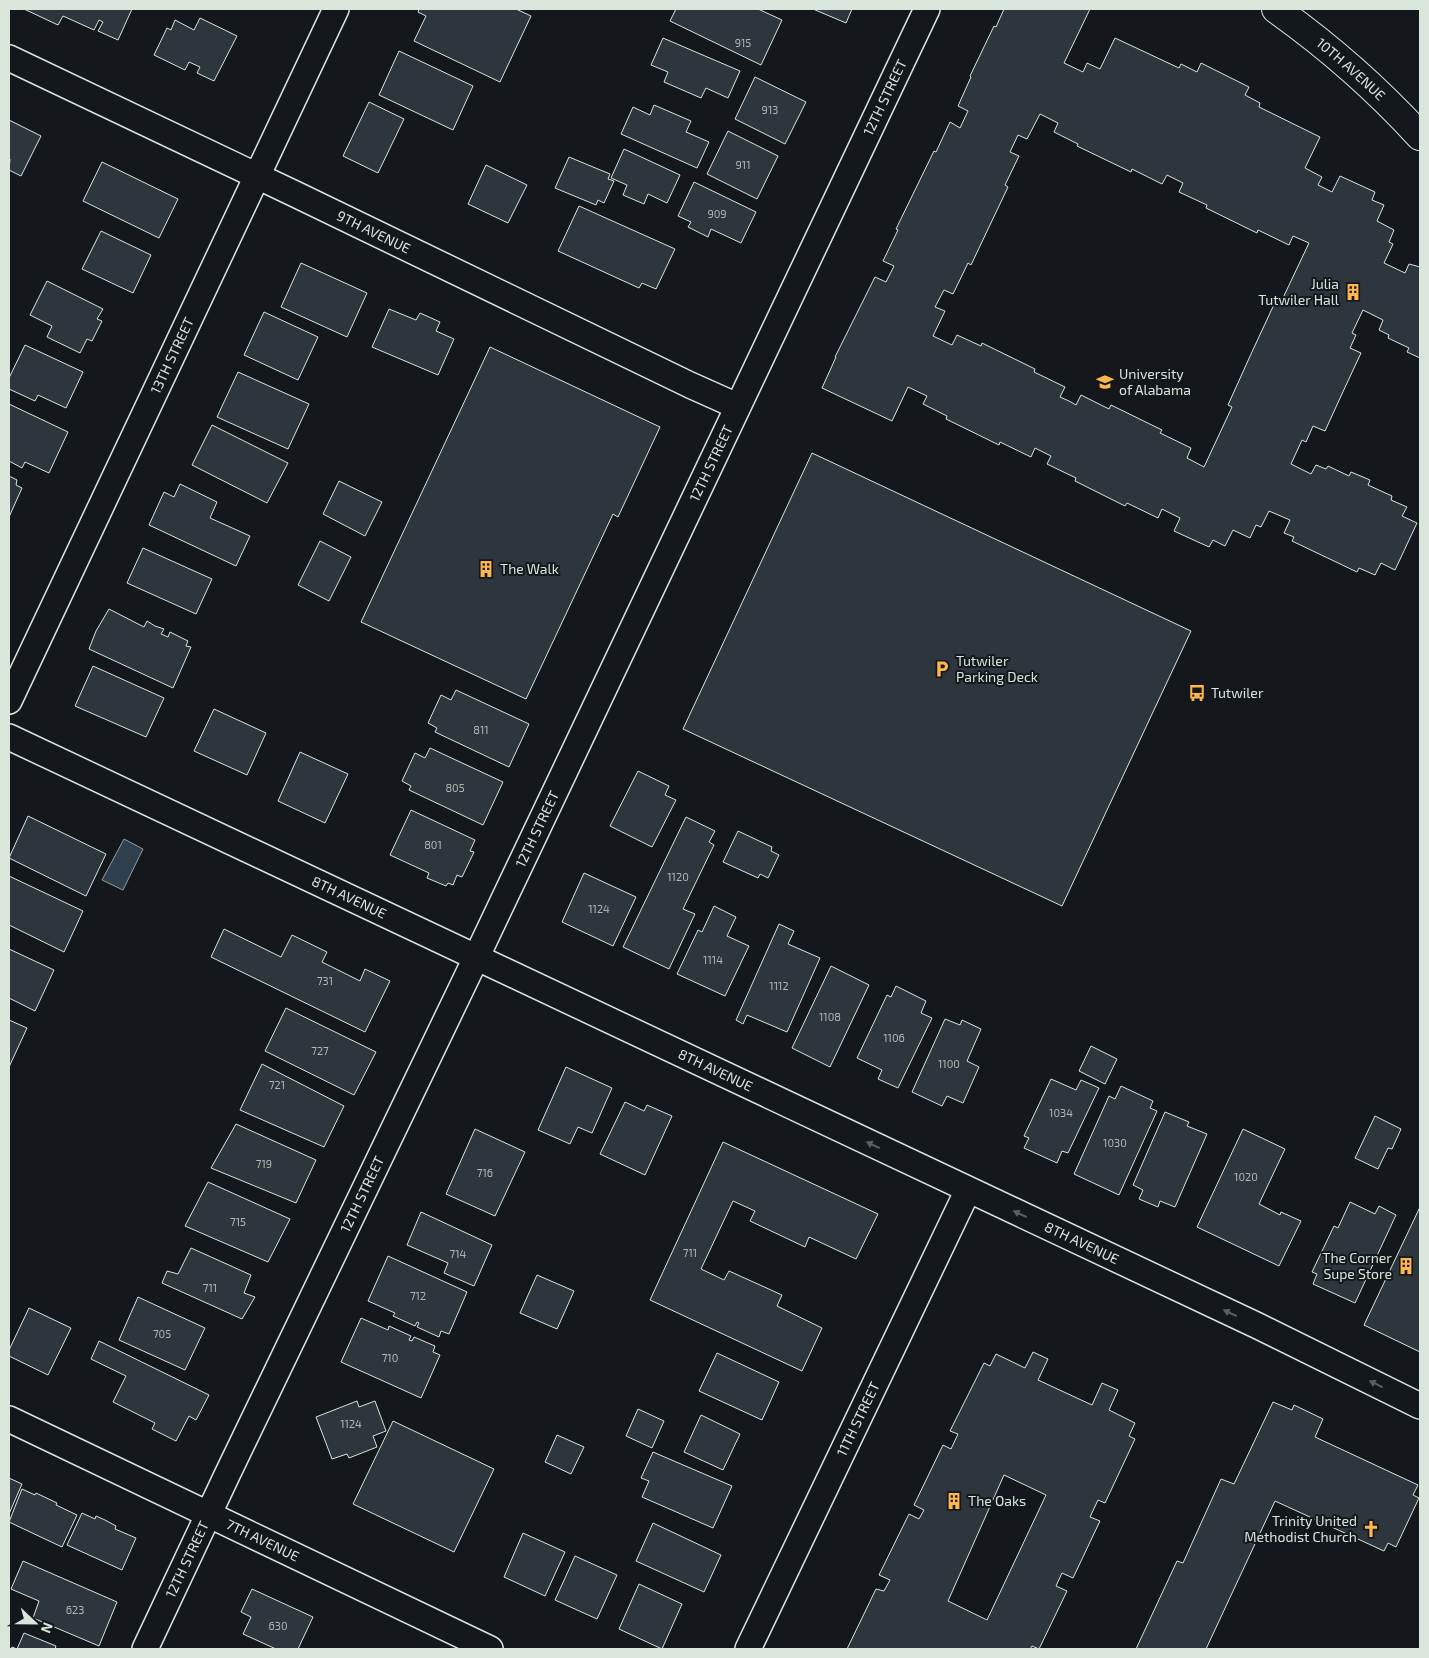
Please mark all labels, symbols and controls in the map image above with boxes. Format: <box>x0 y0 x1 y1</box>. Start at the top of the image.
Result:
street label: 10TH AVENUE <box>1313 34 1389 104</box>
house number: 915 <box>735 36 751 49</box>
street label: 12TH STREET <box>859 56 910 138</box>
house number: 913 <box>762 103 778 116</box>
house number: 911 <box>735 158 751 171</box>
street label: 9TH AVENUE <box>334 206 414 257</box>
house number: 909 <box>707 207 727 220</box>
place label: Julia Tutwiler Hall <box>1258 275 1340 308</box>
building icon: Julia Tutwiler Hall <box>1343 282 1363 302</box>
street label: 13TH STREET <box>146 314 197 396</box>
place label: University of Alabama <box>1119 365 1191 398</box>
school or university icon: University of Alabama <box>1095 372 1115 392</box>
street label: 12TH STREET <box>685 422 736 504</box>
building icon: The Walk <box>476 559 496 579</box>
place label: The Walk <box>500 560 559 577</box>
place label: Tutwiler Parking Deck <box>956 652 1038 685</box>
parking icon: Tutwiler Parking Deck <box>932 659 952 679</box>
bus stop icon: Tutwiler <box>1187 683 1207 703</box>
place label: Tutwiler <box>1211 684 1264 701</box>
house number: 811 <box>473 723 489 736</box>
house number: 805 <box>445 781 465 794</box>
street label: 12TH STREET <box>511 788 562 870</box>
house number: 801 <box>424 838 442 851</box>
house number: 1120 <box>667 870 689 883</box>
street label: 8TH AVENUE <box>309 872 389 922</box>
house number: 1124 <box>588 902 610 915</box>
house number: 1114 <box>703 953 723 966</box>
house number: 731 <box>317 974 333 987</box>
house number: 1112 <box>769 979 789 992</box>
house number: 1108 <box>819 1010 841 1023</box>
house number: 1106 <box>883 1031 905 1044</box>
house number: 727 <box>311 1044 329 1057</box>
street label: 8TH AVENUE <box>676 1045 756 1095</box>
house number: 1100 <box>938 1057 960 1070</box>
house number: 721 <box>269 1078 285 1091</box>
house number: 1034 <box>1049 1106 1073 1119</box>
house number: 1030 <box>1103 1136 1127 1149</box>
one-way arrow <box>866 1141 880 1149</box>
street label: 12TH STREET <box>336 1153 387 1235</box>
house number: 719 <box>256 1157 272 1170</box>
house number: 716 <box>477 1166 493 1179</box>
house number: 1020 <box>1234 1170 1258 1183</box>
one-way arrow <box>1013 1210 1027 1218</box>
house number: 715 <box>230 1215 246 1228</box>
street label: 8TH AVENUE <box>1042 1218 1122 1267</box>
house number: 711 <box>683 1246 697 1259</box>
house number: 714 <box>450 1247 467 1260</box>
place label: The Corner Supe Store <box>1322 1249 1392 1282</box>
building icon: The Corner Supe Store <box>1396 1256 1416 1276</box>
house number: 711 <box>203 1281 217 1294</box>
house number: 712 <box>410 1289 426 1302</box>
one-way arrow <box>1223 1309 1237 1317</box>
house number: 705 <box>153 1327 171 1340</box>
house number: 710 <box>382 1351 398 1364</box>
street label: 11TH STREET <box>833 1379 883 1459</box>
one-way arrow <box>1369 1380 1384 1388</box>
house number: 1124 <box>340 1417 362 1430</box>
building icon: The Oaks <box>944 1491 964 1511</box>
place label: The Oaks <box>968 1492 1026 1509</box>
place label: Trinity United Methodist Church <box>1244 1512 1357 1545</box>
street label: 7TH AVENUE <box>223 1515 302 1565</box>
street label: 12TH STREET <box>161 1518 212 1600</box>
church icon: Trinity United Methodist Church <box>1361 1519 1381 1539</box>
north arrow <box>10 1598 60 1648</box>
house number: 623 <box>66 1603 84 1616</box>
house number: 630 <box>268 1619 288 1632</box>
text: N <box>38 1620 57 1636</box>

